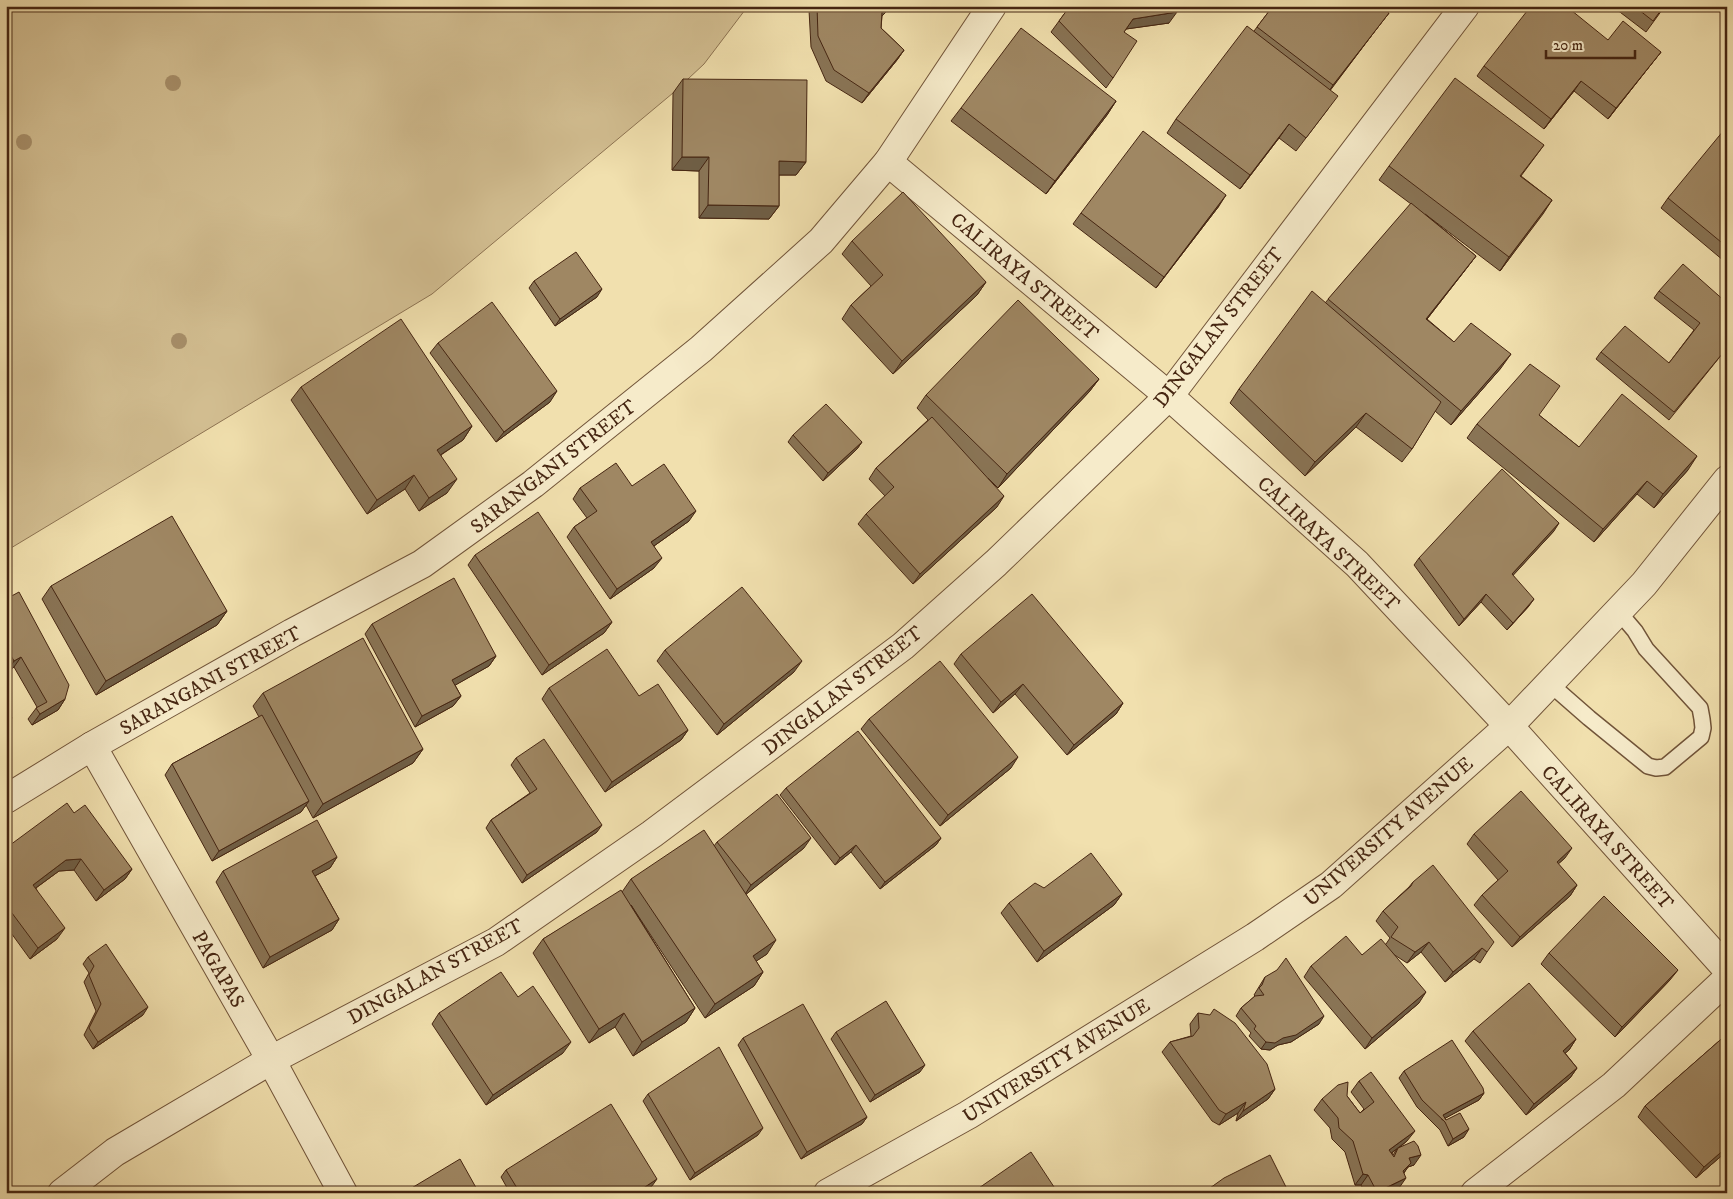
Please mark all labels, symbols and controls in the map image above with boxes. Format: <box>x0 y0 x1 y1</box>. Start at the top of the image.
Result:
scale bar <box>1546 28 1634 60</box>
text: 20 m <box>1553 36 1583 55</box>
street label: CALIRAYA STREET <box>945 208 1103 346</box>
street label: DINGALAN STREET <box>1149 243 1290 413</box>
street label: SARANGANI STREET <box>466 395 642 540</box>
street label: CALIRAYA STREET <box>1251 472 1404 617</box>
street label: SARANGANI STREET <box>116 621 306 742</box>
street label: DINGALAN STREET <box>758 621 928 762</box>
street label: UNIVERSITY AVENUE <box>1299 752 1479 912</box>
street label: CALIRAYA STREET <box>1535 761 1678 915</box>
street label: DINGALAN STREET <box>344 914 528 1031</box>
street label: PAGAPAS <box>186 927 250 1013</box>
street label: UNIVERSITY AVENUE <box>959 993 1155 1129</box>

